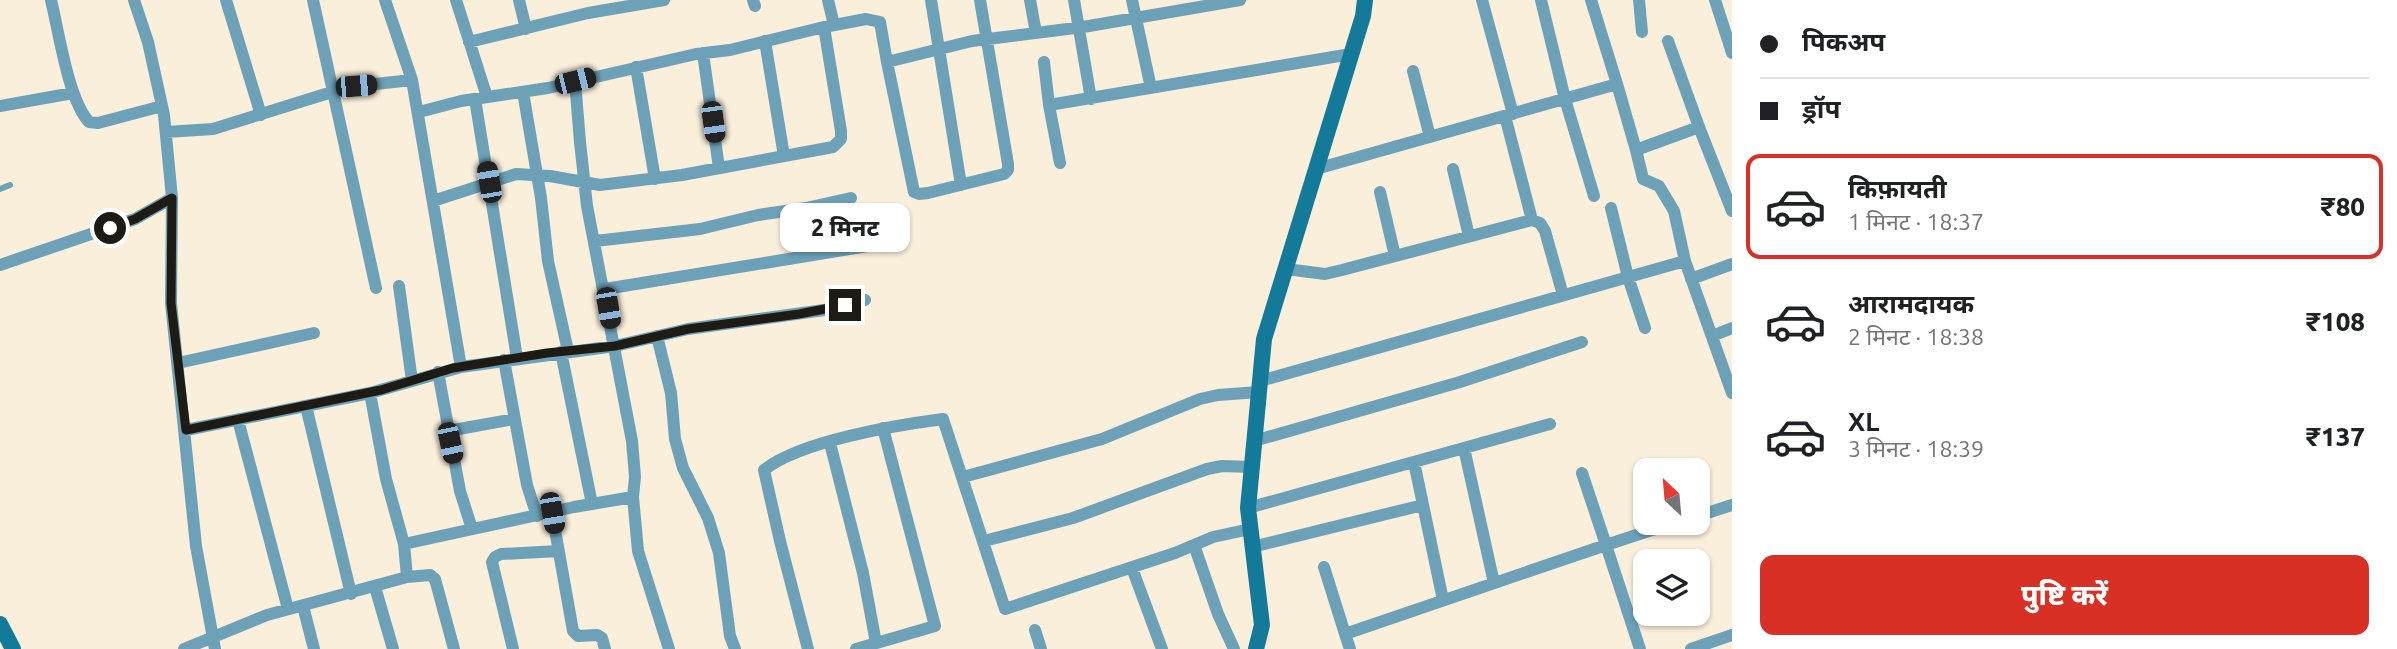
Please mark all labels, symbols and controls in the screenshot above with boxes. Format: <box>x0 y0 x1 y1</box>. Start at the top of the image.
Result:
text: पिकअप <box>1802 27 1885 56</box>
car <box>553 66 598 96</box>
car <box>335 74 378 98</box>
text: ड्रॉप <box>1802 94 1840 123</box>
car <box>700 100 727 144</box>
car <box>476 159 503 205</box>
text: किफ़ायती <box>1848 174 1947 203</box>
icon: car <box>1764 175 1827 238</box>
text: ₹80 <box>2321 192 2365 221</box>
callout: 2 मिनट <box>780 204 910 252</box>
text: 1 मिनट · 18:37 <box>1848 209 1984 234</box>
route start <box>94 212 126 244</box>
text: 2 मिनट <box>811 215 879 240</box>
car <box>595 285 622 331</box>
route end <box>829 289 861 321</box>
text: आरामदायक <box>1848 289 1974 318</box>
icon: car <box>1764 290 1827 353</box>
text: ₹108 <box>2306 307 2365 336</box>
text: 2 मिनट · 18:38 <box>1848 324 1984 349</box>
icon: car <box>1764 405 1827 468</box>
text: XL <box>1848 407 1879 436</box>
car <box>436 420 465 466</box>
text: ₹137 <box>2306 422 2365 451</box>
text: 3 मिनट · 18:39 <box>1848 436 1984 461</box>
north arrow <box>1633 458 1710 536</box>
map controls <box>1633 458 1710 626</box>
car <box>539 490 566 536</box>
button: layers <box>1633 549 1710 626</box>
button: पुष्टि करें <box>1760 555 2369 635</box>

